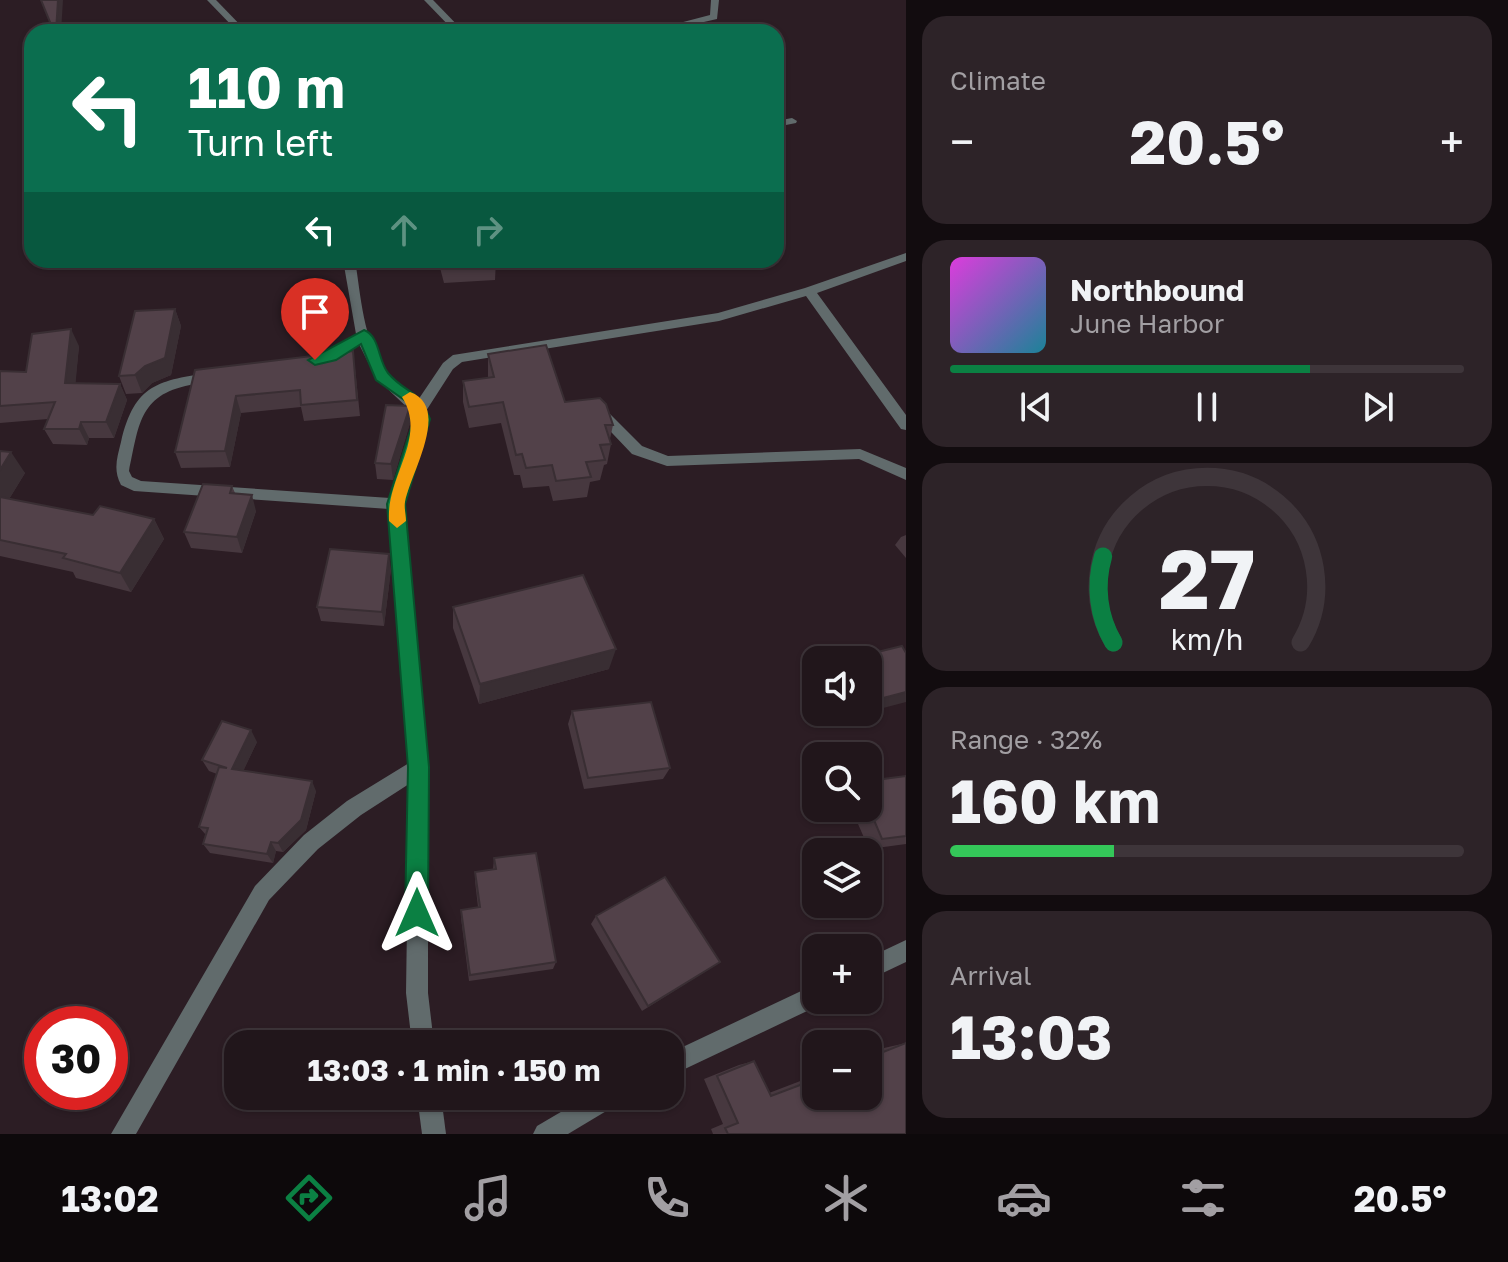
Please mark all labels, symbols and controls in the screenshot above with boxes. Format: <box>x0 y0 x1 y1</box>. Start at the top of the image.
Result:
text: 110 m <box>188 53 345 120</box>
icon: left <box>56 56 160 160</box>
text: Climate <box>950 65 1046 96</box>
text: 20.5° <box>1130 105 1284 177</box>
text: − <box>950 115 974 168</box>
text: + <box>1440 115 1464 168</box>
text: Turn left <box>188 121 334 164</box>
icon: left <box>298 208 342 252</box>
icon: ahead <box>382 208 426 252</box>
icon: right <box>466 208 510 252</box>
text: Northbound <box>1070 272 1244 308</box>
pin <box>281 278 349 360</box>
icon: arrive <box>293 290 337 334</box>
text: June Harbor <box>1070 308 1224 339</box>
icon: previous <box>1014 385 1058 429</box>
icon: pause <box>1185 385 1229 429</box>
icon: next <box>1356 385 1400 429</box>
text: 27 <box>1159 527 1255 627</box>
text: km/h <box>1171 622 1243 656</box>
map controls <box>802 646 882 1110</box>
button: sound <box>802 646 882 726</box>
text: Range · 32% <box>950 724 1102 755</box>
button: search <box>802 742 882 822</box>
text: 160 km <box>950 764 1160 836</box>
button: layers <box>802 838 882 918</box>
position arrow <box>375 871 459 955</box>
button: + <box>802 934 882 1014</box>
text: Arrival <box>950 960 1031 991</box>
text: 13:03 <box>950 1000 1112 1072</box>
speed limit sign: 30 <box>24 1006 128 1110</box>
button: − <box>802 1030 882 1110</box>
text: 13:03 · 1 min · 150 m <box>308 1052 600 1088</box>
icon: directions <box>281 1170 337 1226</box>
icon: music <box>460 1170 516 1226</box>
icon: phone <box>639 1170 695 1226</box>
icon: climate <box>818 1170 874 1226</box>
icon: car <box>996 1170 1052 1226</box>
icon: filters <box>1175 1170 1231 1226</box>
text: 13:02 <box>61 1177 159 1220</box>
text: 20.5° <box>1354 1177 1447 1220</box>

